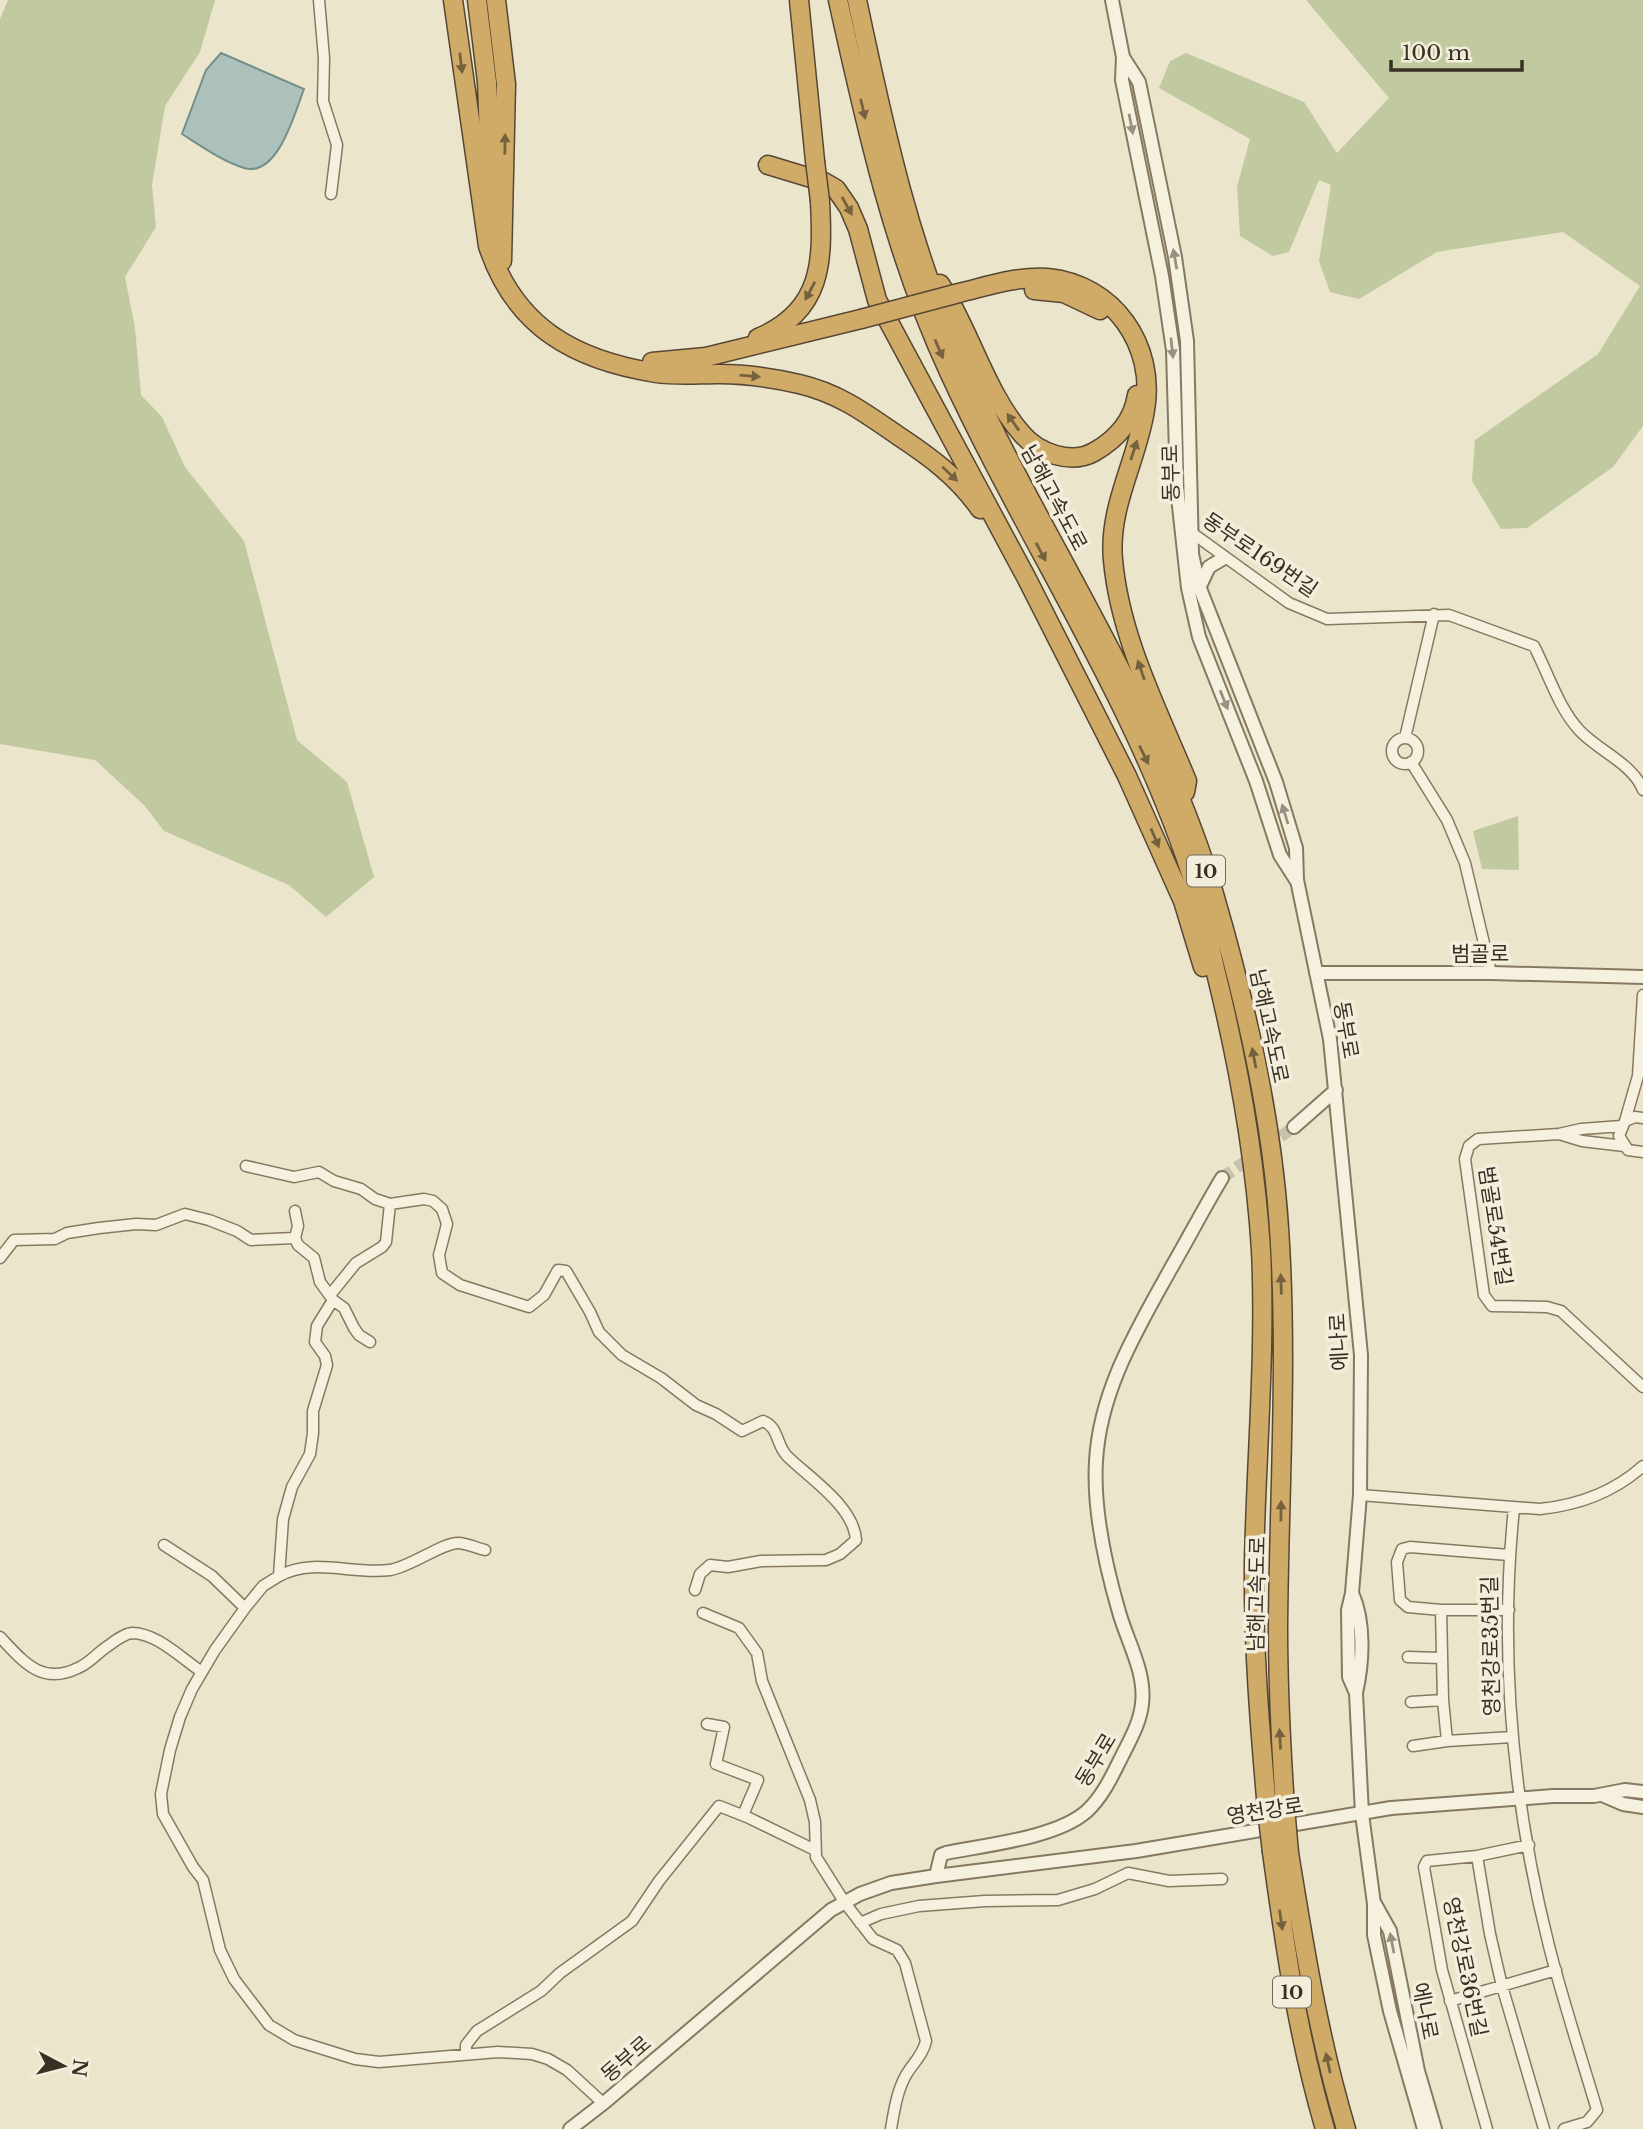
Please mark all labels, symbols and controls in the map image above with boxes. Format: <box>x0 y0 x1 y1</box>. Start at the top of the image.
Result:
scale bar <box>1391 28 1522 72</box>
text: 100 m <box>1402 40 1470 66</box>
one-way arrow <box>456 52 467 74</box>
one-way arrow <box>858 98 869 120</box>
one-way arrow <box>1126 113 1137 135</box>
one-way arrow <box>499 133 510 155</box>
one-way arrow <box>841 196 853 215</box>
one-way arrow <box>1169 248 1180 270</box>
one-way arrow <box>804 281 816 301</box>
one-way arrow <box>1167 337 1178 359</box>
one-way arrow <box>933 339 944 360</box>
one-way arrow <box>739 371 761 382</box>
one-way arrow <box>1006 413 1020 431</box>
one-way arrow <box>1129 439 1140 460</box>
street label: 남해고속도로 <box>1015 441 1093 555</box>
street label: 동부로 <box>1157 444 1185 502</box>
one-way arrow <box>941 466 958 482</box>
street label: 동부로169번길 <box>1198 507 1322 603</box>
one-way arrow <box>1035 542 1047 562</box>
one-way arrow <box>1135 660 1146 681</box>
one-way arrow <box>1218 689 1229 710</box>
one-way arrow <box>1138 745 1149 765</box>
one-way arrow <box>1280 803 1290 824</box>
one-way arrow <box>1150 827 1161 848</box>
road number: 10 <box>1187 856 1225 886</box>
street label: 범골로 <box>1451 941 1509 967</box>
street label: 남해고속도로 <box>1244 967 1294 1085</box>
street label: 동부로 <box>1328 999 1364 1061</box>
one-way arrow <box>1248 1047 1259 1069</box>
street label: 범골로54번길 <box>1473 1164 1517 1288</box>
one-way arrow <box>1276 1273 1287 1295</box>
street label: 에나로 <box>1325 1312 1353 1372</box>
one-way arrow <box>1275 1500 1286 1522</box>
street label: 남해고속도로 <box>1243 1536 1271 1652</box>
street label: 영천강로35번길 <box>1477 1575 1505 1717</box>
one-way arrow <box>1275 1727 1286 1749</box>
street label: 동부로 <box>1070 1728 1122 1792</box>
street label: 영천강로 <box>1225 1792 1305 1830</box>
street label: 영천강로36번길 <box>1437 1895 1493 2039</box>
one-way arrow <box>1276 1909 1287 1931</box>
one-way arrow <box>1387 1932 1398 1954</box>
road number: 10 <box>1273 1976 1311 2008</box>
street label: 에나로 <box>1407 1980 1443 2042</box>
street label: 동부로 <box>596 2030 656 2088</box>
north arrow <box>28 2031 98 2101</box>
one-way arrow <box>1323 2052 1334 2074</box>
text: N <box>67 2058 92 2078</box>

